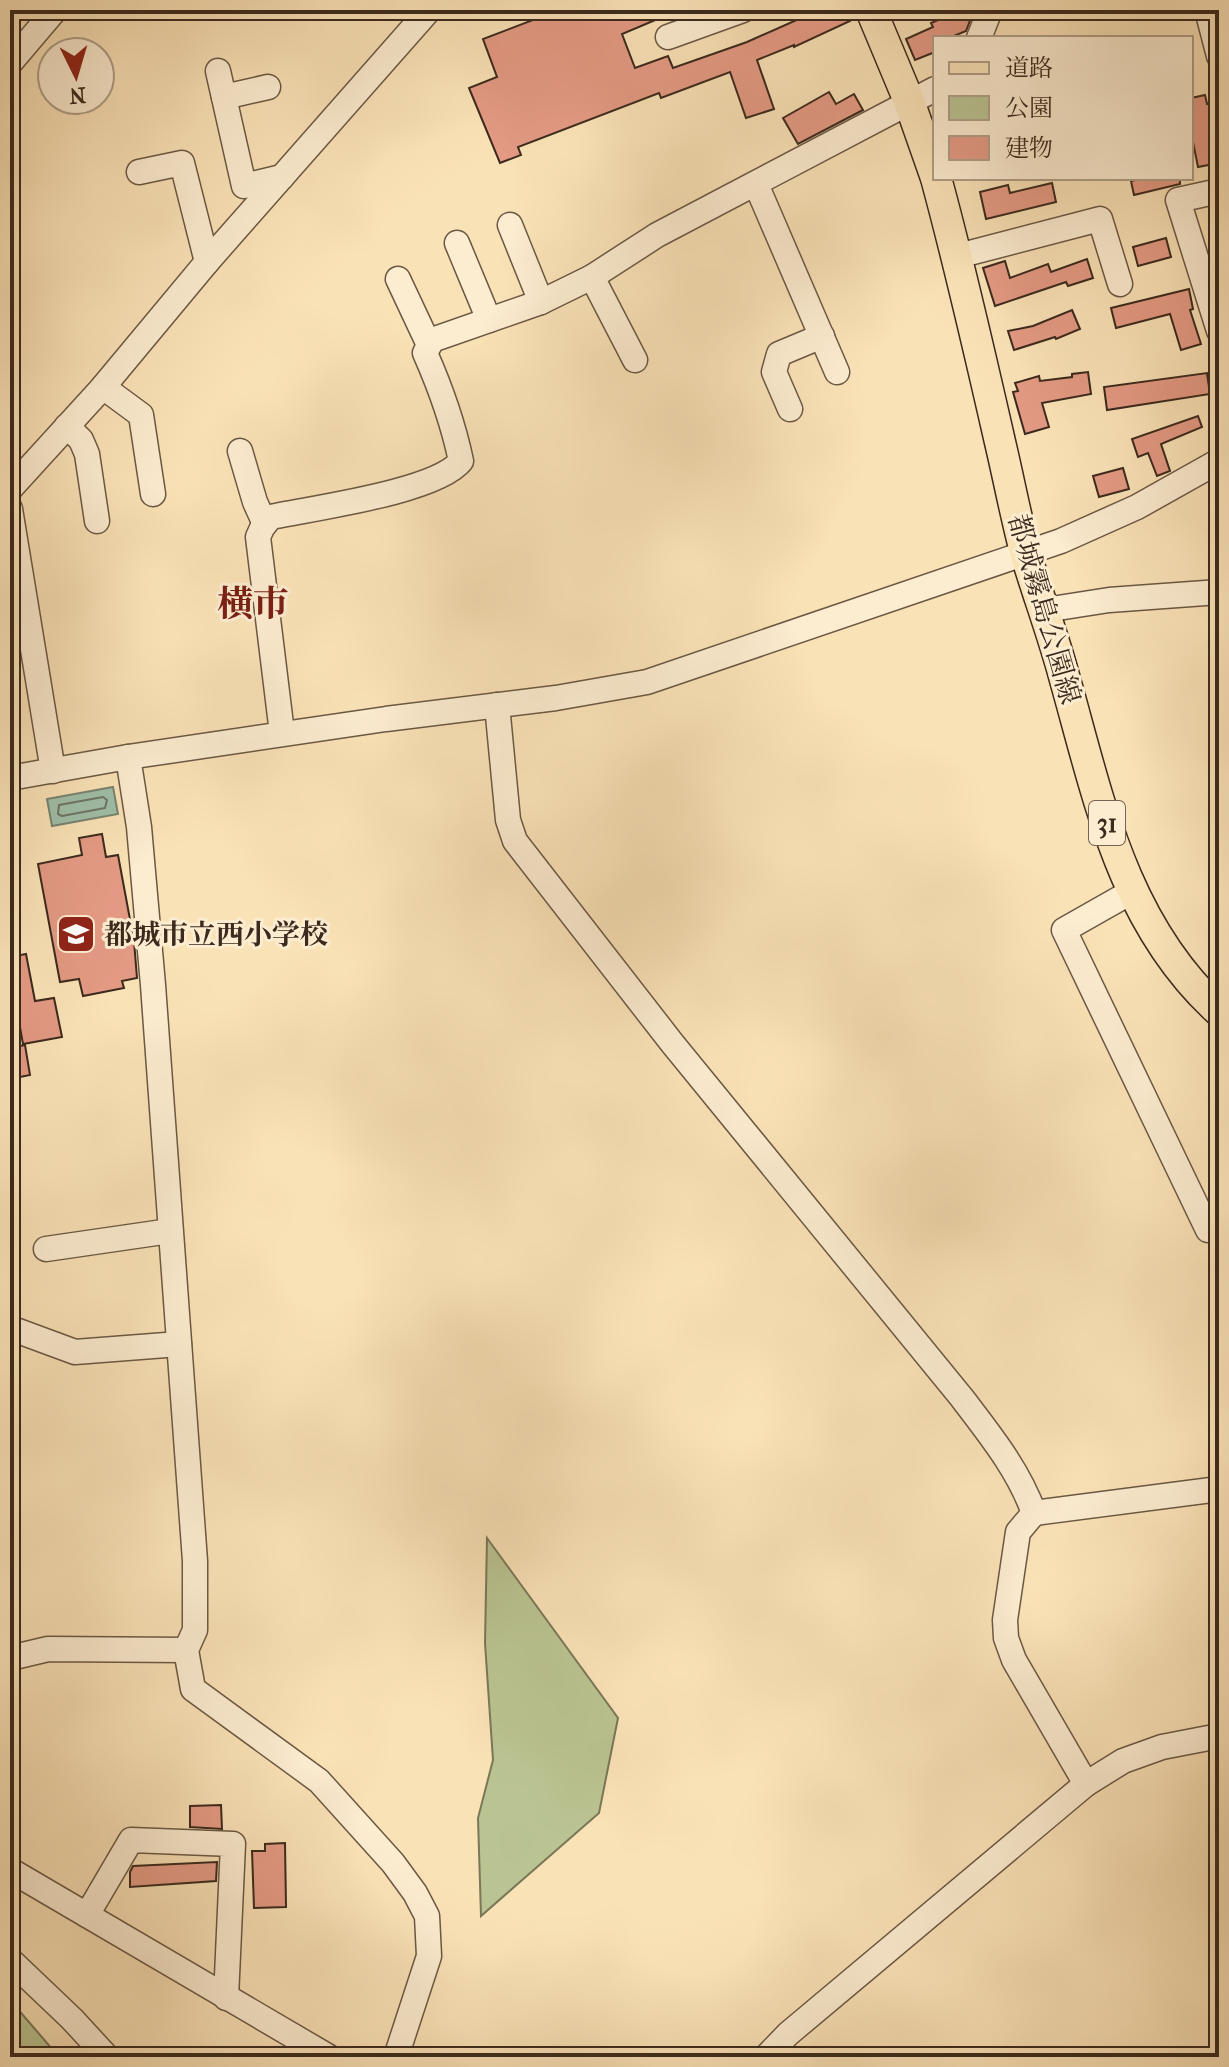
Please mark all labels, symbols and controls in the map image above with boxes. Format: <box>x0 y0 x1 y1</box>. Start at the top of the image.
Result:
north arrow <box>36 36 116 116</box>
legend <box>933 36 1193 180</box>
text: 道路 <box>1005 54 1053 82</box>
text: N <box>68 81 87 109</box>
text: 公園 <box>1005 94 1053 122</box>
text: 建物 <box>1005 134 1053 162</box>
street label: 都城霧島公園線 <box>1002 510 1087 708</box>
district label: 横市 <box>217 583 289 625</box>
road number: 31 <box>1089 801 1125 845</box>
school or university icon: 都城市立西小学校 <box>55 913 97 955</box>
place label: 都城市立西小学校 <box>104 918 328 951</box>

